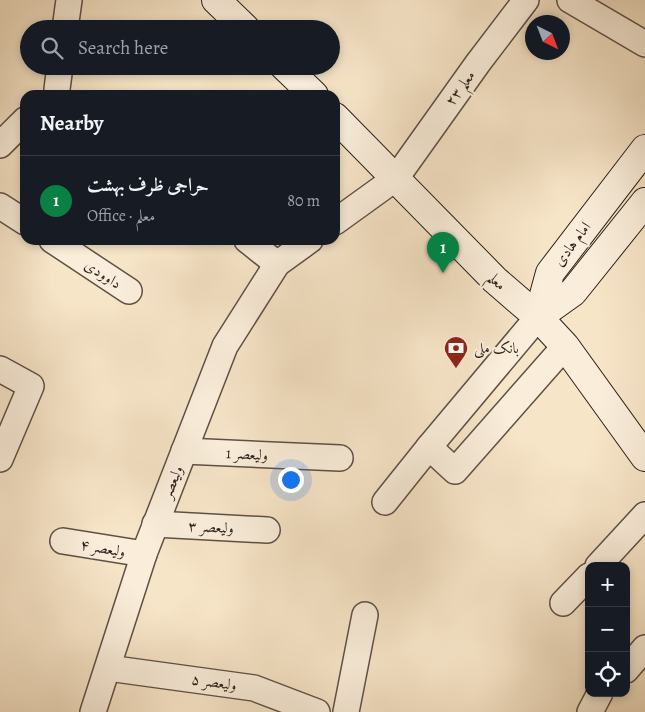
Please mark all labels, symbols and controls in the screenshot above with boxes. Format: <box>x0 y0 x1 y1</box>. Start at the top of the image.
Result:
north arrow <box>525 15 570 60</box>
search box <box>20 20 340 75</box>
icon: search <box>38 34 66 62</box>
text: Search here <box>78 35 168 61</box>
street label: معلم ۲۳ <box>440 66 484 113</box>
text: Nearby <box>40 109 103 137</box>
text: حراجی ظرف بهشت <box>87 172 209 198</box>
text: 1 <box>53 190 59 212</box>
text: 80 m <box>287 190 320 212</box>
text: Office · معلم <box>87 205 155 227</box>
street label: امام هادی <box>549 218 598 272</box>
pin: 1 <box>427 232 459 273</box>
street label: داوودی <box>81 255 125 293</box>
street label: معلم <box>480 267 511 298</box>
bank icon: بانک ملی <box>443 335 469 369</box>
place label: بانک ملی <box>474 338 519 359</box>
street label: ولیعصر 1 <box>226 443 268 465</box>
street label: ولیعصر <box>156 463 188 503</box>
your location <box>278 467 304 493</box>
street label: ولیعصر ۳ <box>188 516 234 538</box>
street label: ولیعصر ۴ <box>79 534 127 562</box>
map controls <box>585 562 630 697</box>
button: + <box>585 562 630 607</box>
button: − <box>585 607 630 652</box>
button: locate <box>585 652 630 697</box>
street label: ولیعصر ۵ <box>190 669 238 695</box>

